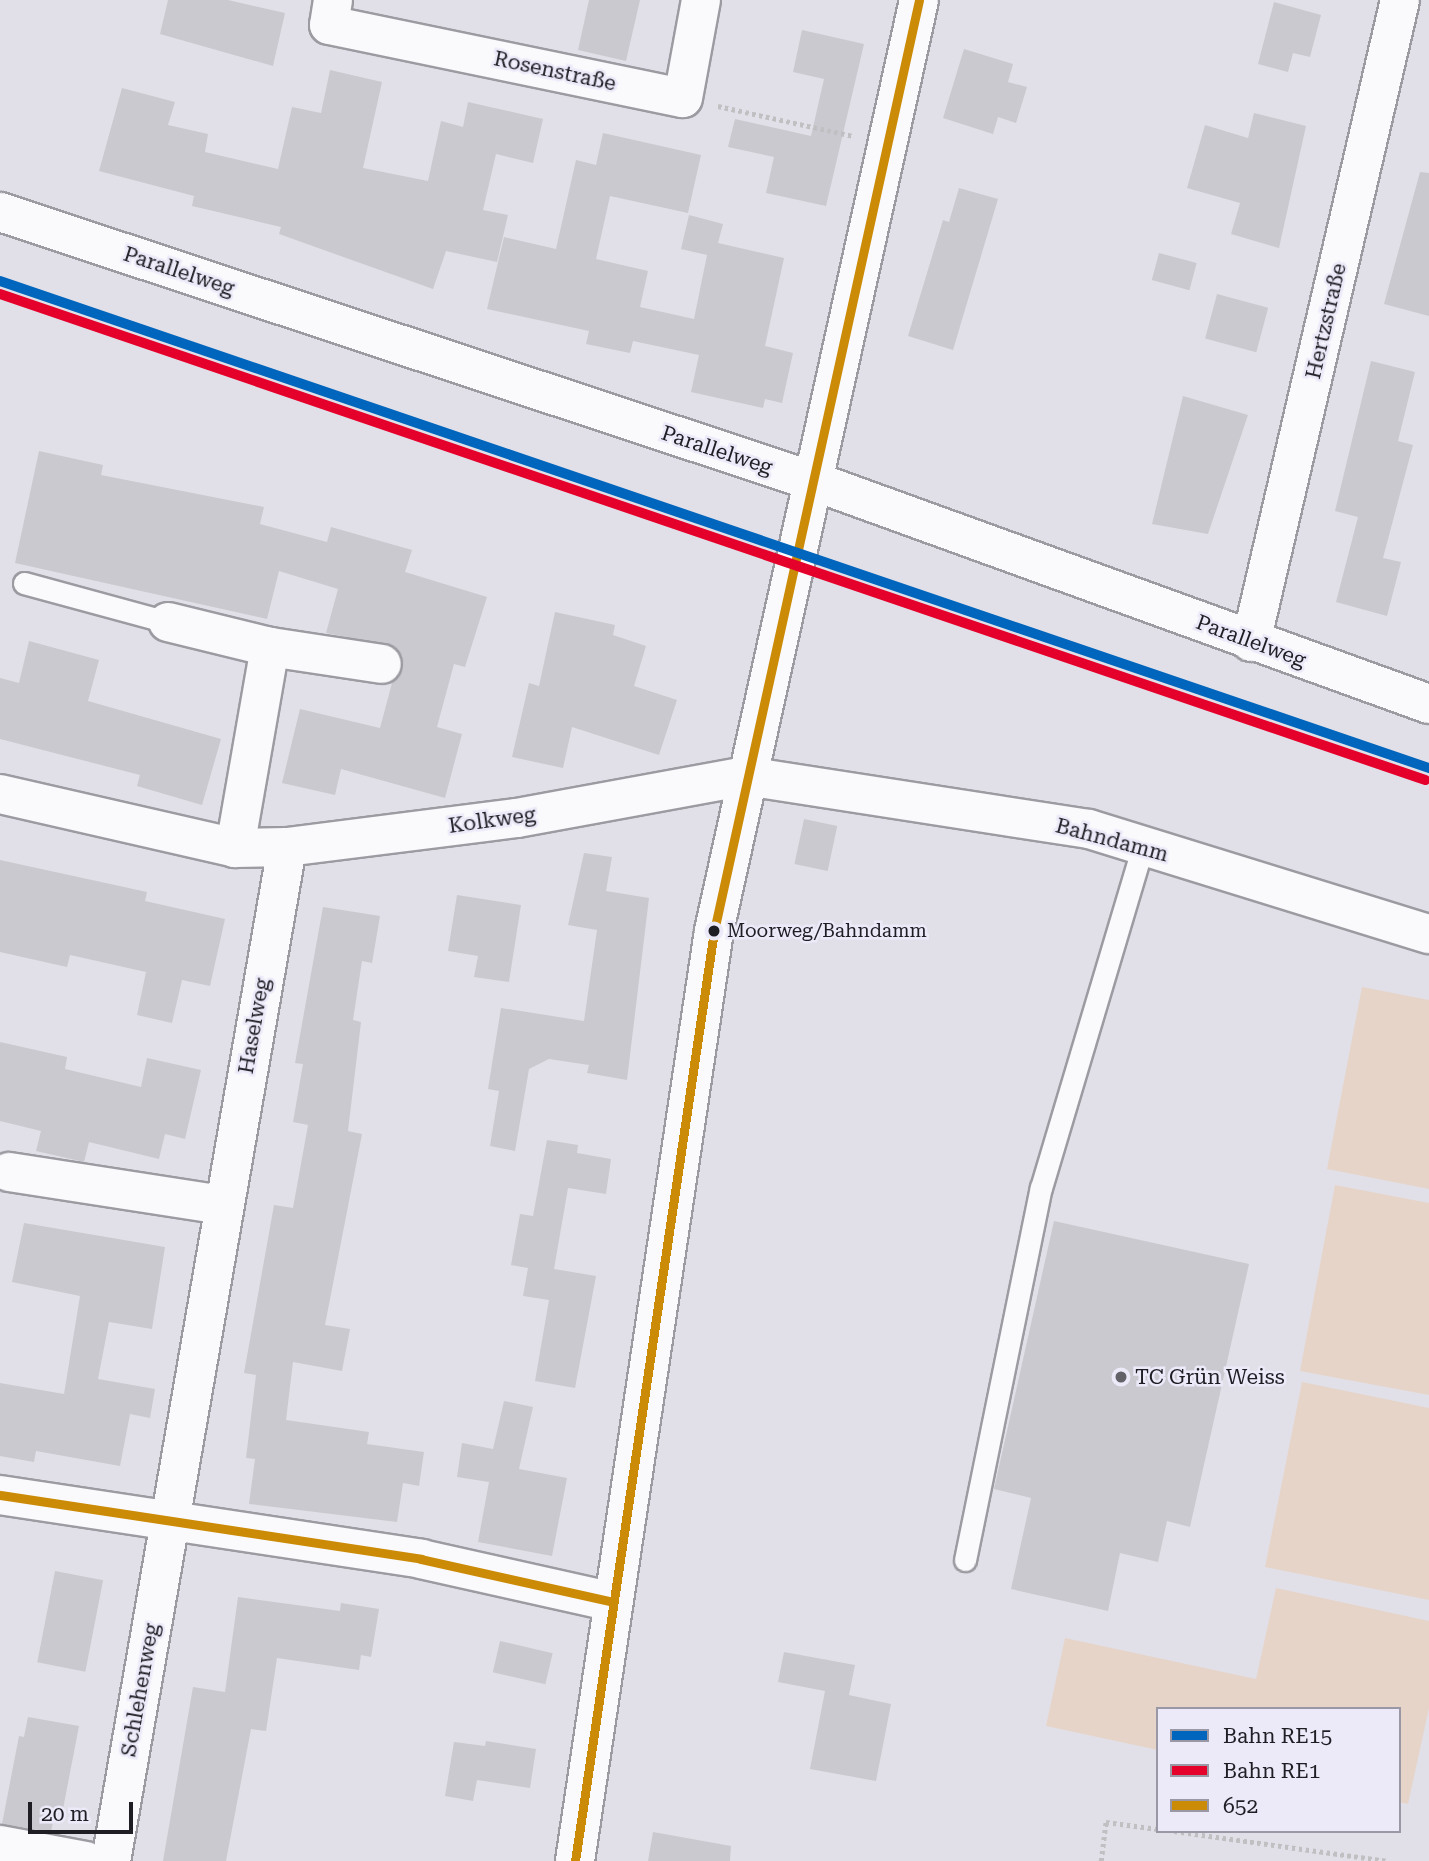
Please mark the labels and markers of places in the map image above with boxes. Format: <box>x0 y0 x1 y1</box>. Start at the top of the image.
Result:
place label: Moorweg/Bahndamm <box>727 920 927 942</box>
marker: Moorweg/Bahndamm <box>707 924 721 938</box>
place label: TC Grün Weiss <box>1135 1364 1285 1390</box>
marker: TC Grün Weiss <box>1113 1369 1129 1385</box>

